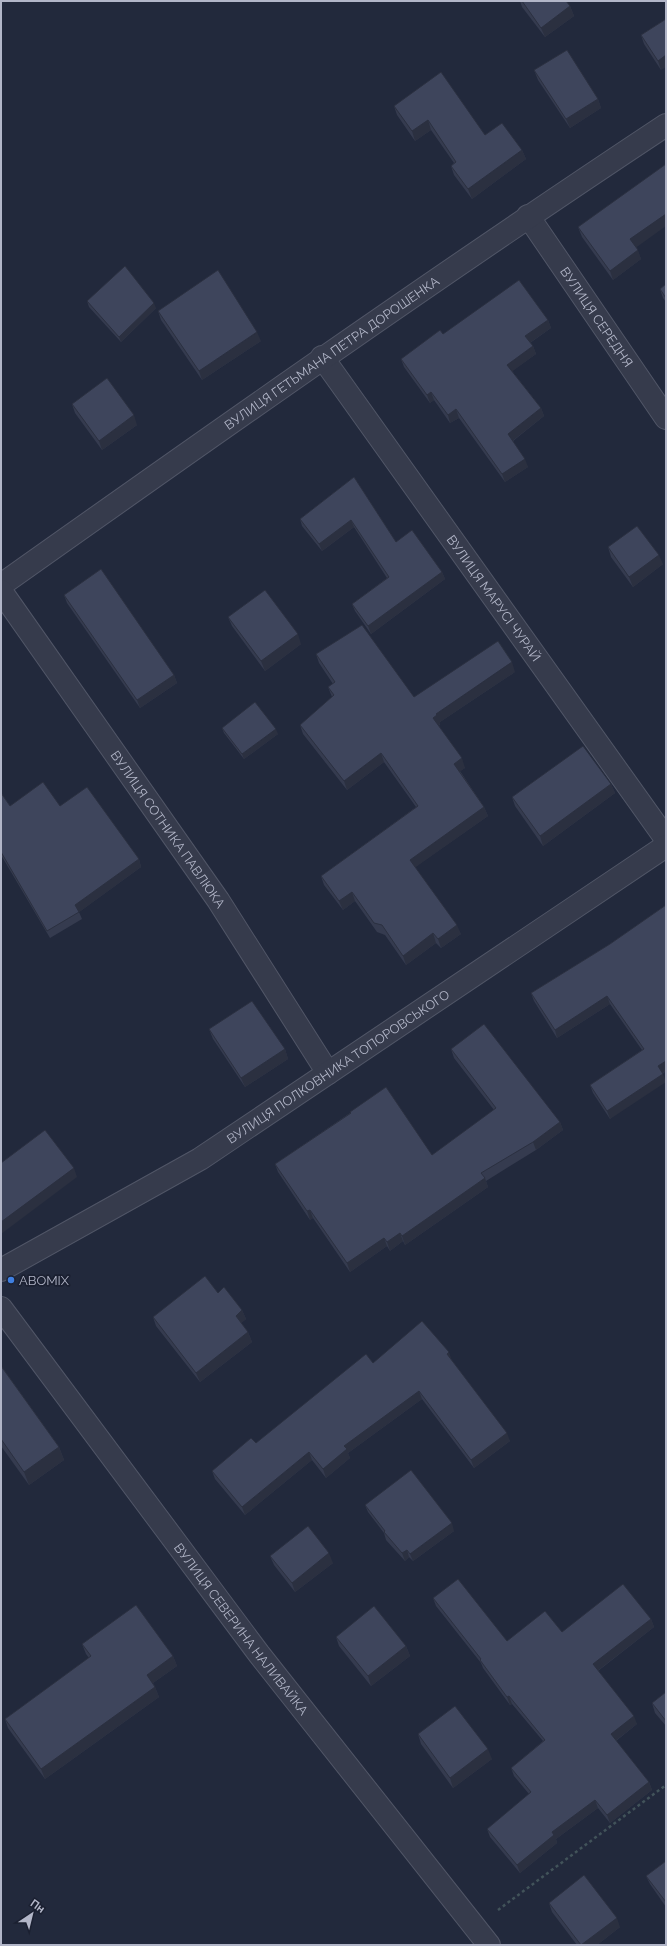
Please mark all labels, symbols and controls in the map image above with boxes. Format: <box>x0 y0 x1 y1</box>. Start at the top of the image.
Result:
street label: ВУЛИЦЯ СЕРЕДНЯ <box>557 264 636 370</box>
street label: ВУЛИЦЯ ГЕТЬМАНА ПЕТРА ДОРОШЕНКА <box>221 273 442 432</box>
street label: ВУЛИЦЯ МАРУСІ ЧУРАЙ <box>444 532 544 664</box>
street label: ВУЛИЦЯ СОТНИКА ПАВЛЮКА <box>108 748 229 911</box>
street label: ВУЛИЦЯ ПОЛКОВНИКА ТОПОРОВСЬКОГО <box>224 986 452 1146</box>
place label: ABOMIX <box>19 1273 70 1288</box>
marker: ABOMIX <box>6 1275 16 1285</box>
street label: ВУЛИЦЯ СЕВЕРИНА НАЛИВАЙКА <box>171 1540 312 1718</box>
north arrow <box>12 1894 52 1934</box>
text: Пн <box>28 1897 47 1916</box>

